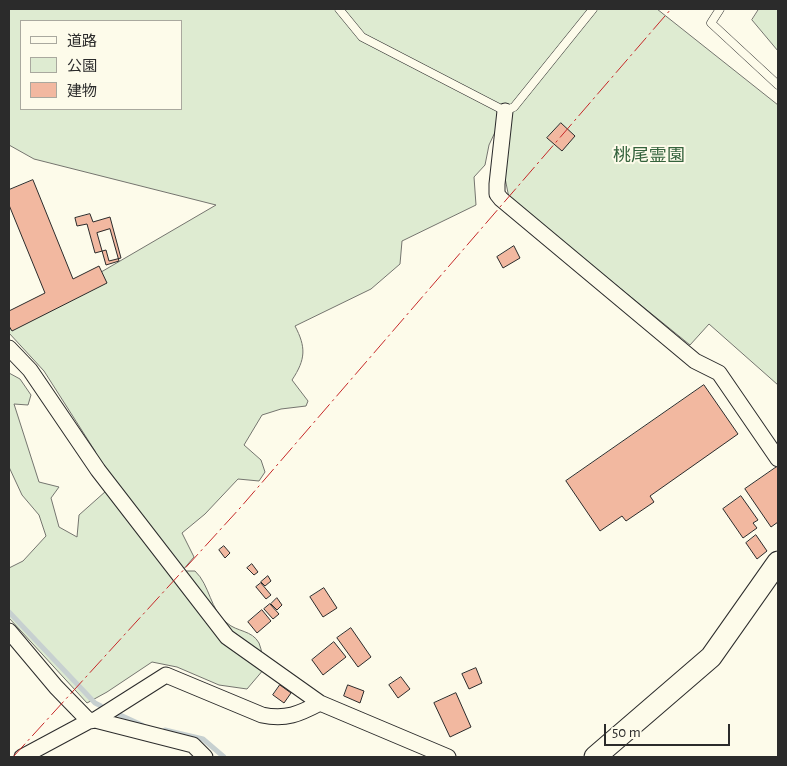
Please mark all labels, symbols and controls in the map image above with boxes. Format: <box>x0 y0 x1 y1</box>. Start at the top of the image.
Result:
legend <box>20 20 182 110</box>
text: 道路 <box>67 34 97 49</box>
text: 公園 <box>67 59 97 74</box>
text: 建物 <box>67 84 97 99</box>
park label: 桃尾霊園 <box>613 145 685 167</box>
scale bar <box>607 714 733 746</box>
text: 50 m <box>612 725 641 740</box>

